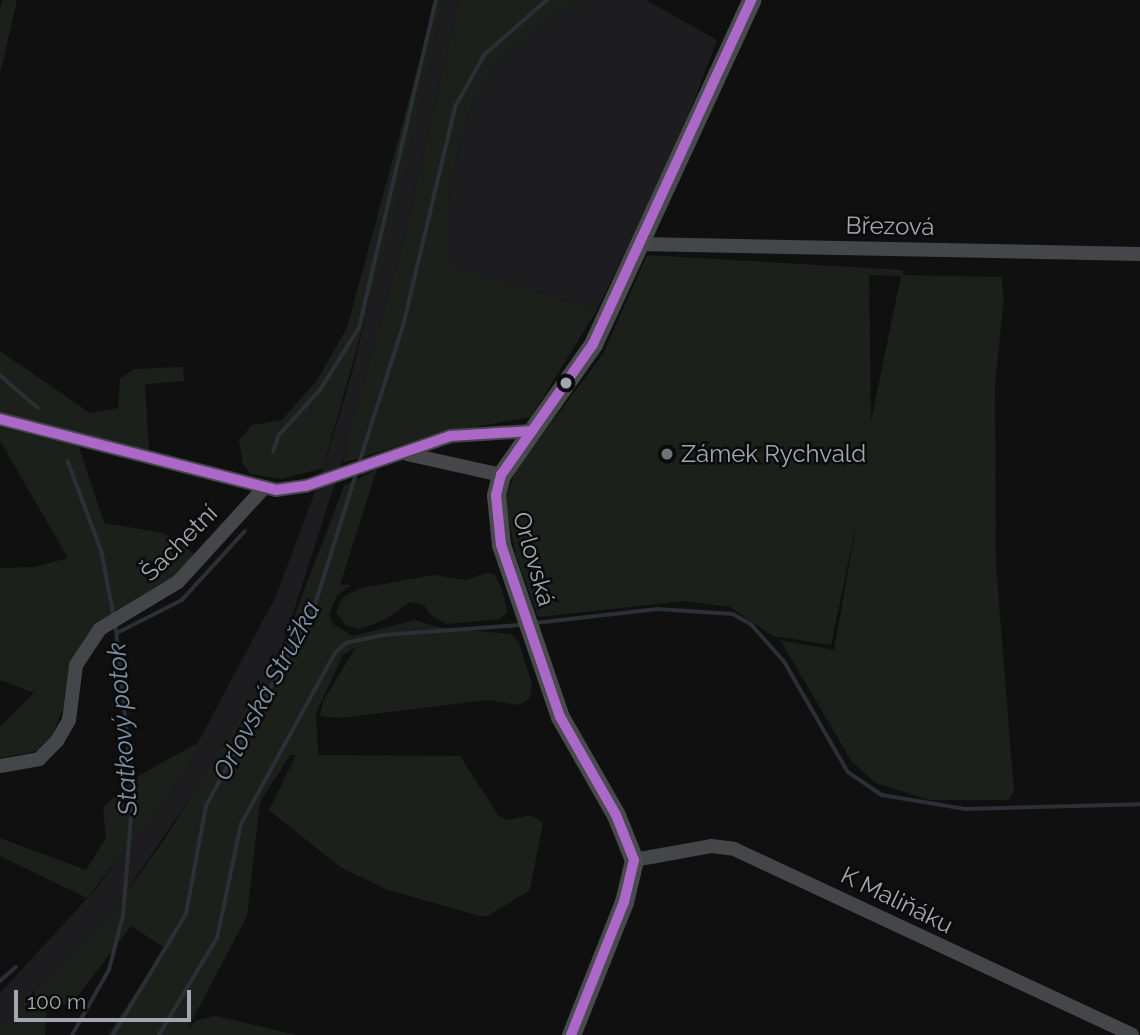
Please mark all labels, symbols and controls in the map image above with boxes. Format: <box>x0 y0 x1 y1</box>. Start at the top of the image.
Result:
street label: Březová <box>845 211 935 241</box>
unlabelled marker <box>559 376 573 390</box>
place label: Zámek Rychvald <box>681 440 866 468</box>
marker: Zámek Rychvald <box>659 446 675 462</box>
street label: Šachetní <box>135 499 223 587</box>
street label: Orlovská <box>507 509 561 609</box>
water label: Orlovská Stružka <box>207 596 327 786</box>
water label: Statkový potok <box>101 641 145 817</box>
street label: K Maliňáku <box>836 860 958 940</box>
scale bar <box>18 976 194 1020</box>
text: 100 m <box>27 989 86 1014</box>

